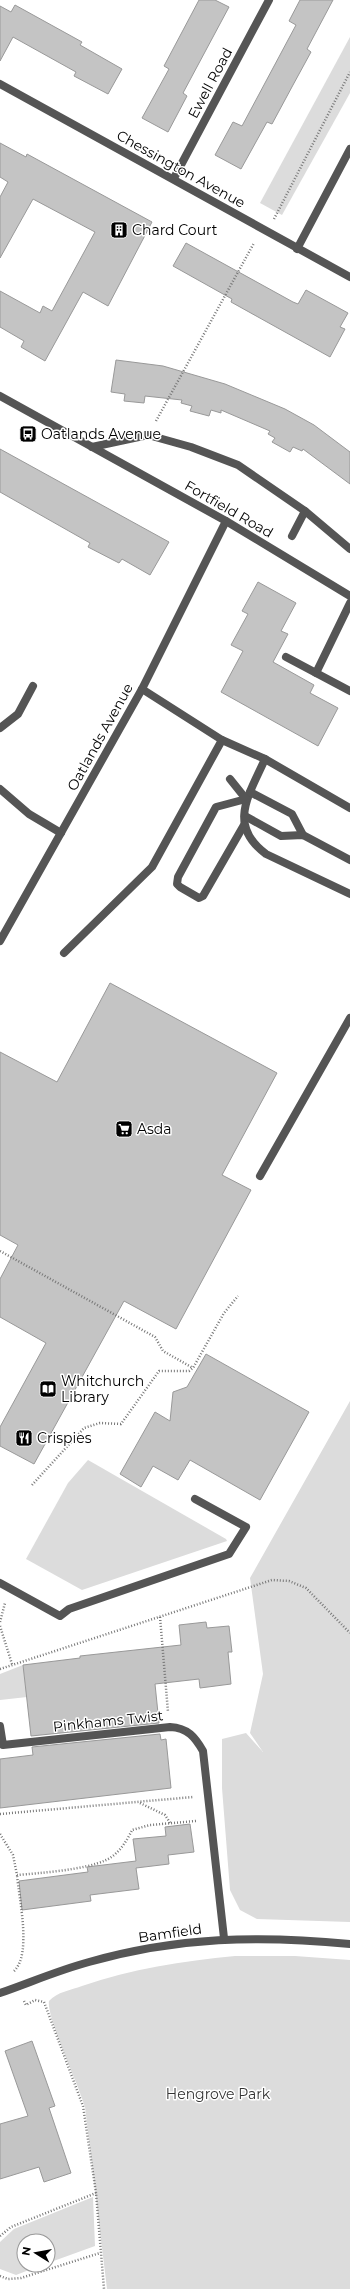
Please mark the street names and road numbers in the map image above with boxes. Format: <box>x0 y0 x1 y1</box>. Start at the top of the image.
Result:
street label: Ewell Road <box>184 45 236 121</box>
street label: Chessington Avenue <box>113 126 249 212</box>
street label: Fortfield Road <box>182 476 276 542</box>
street label: Oatlands Avenue <box>63 680 137 794</box>
street label: Pinkhams Twist <box>52 1706 164 1736</box>
street label: Bamfield <box>137 1920 203 1946</box>

